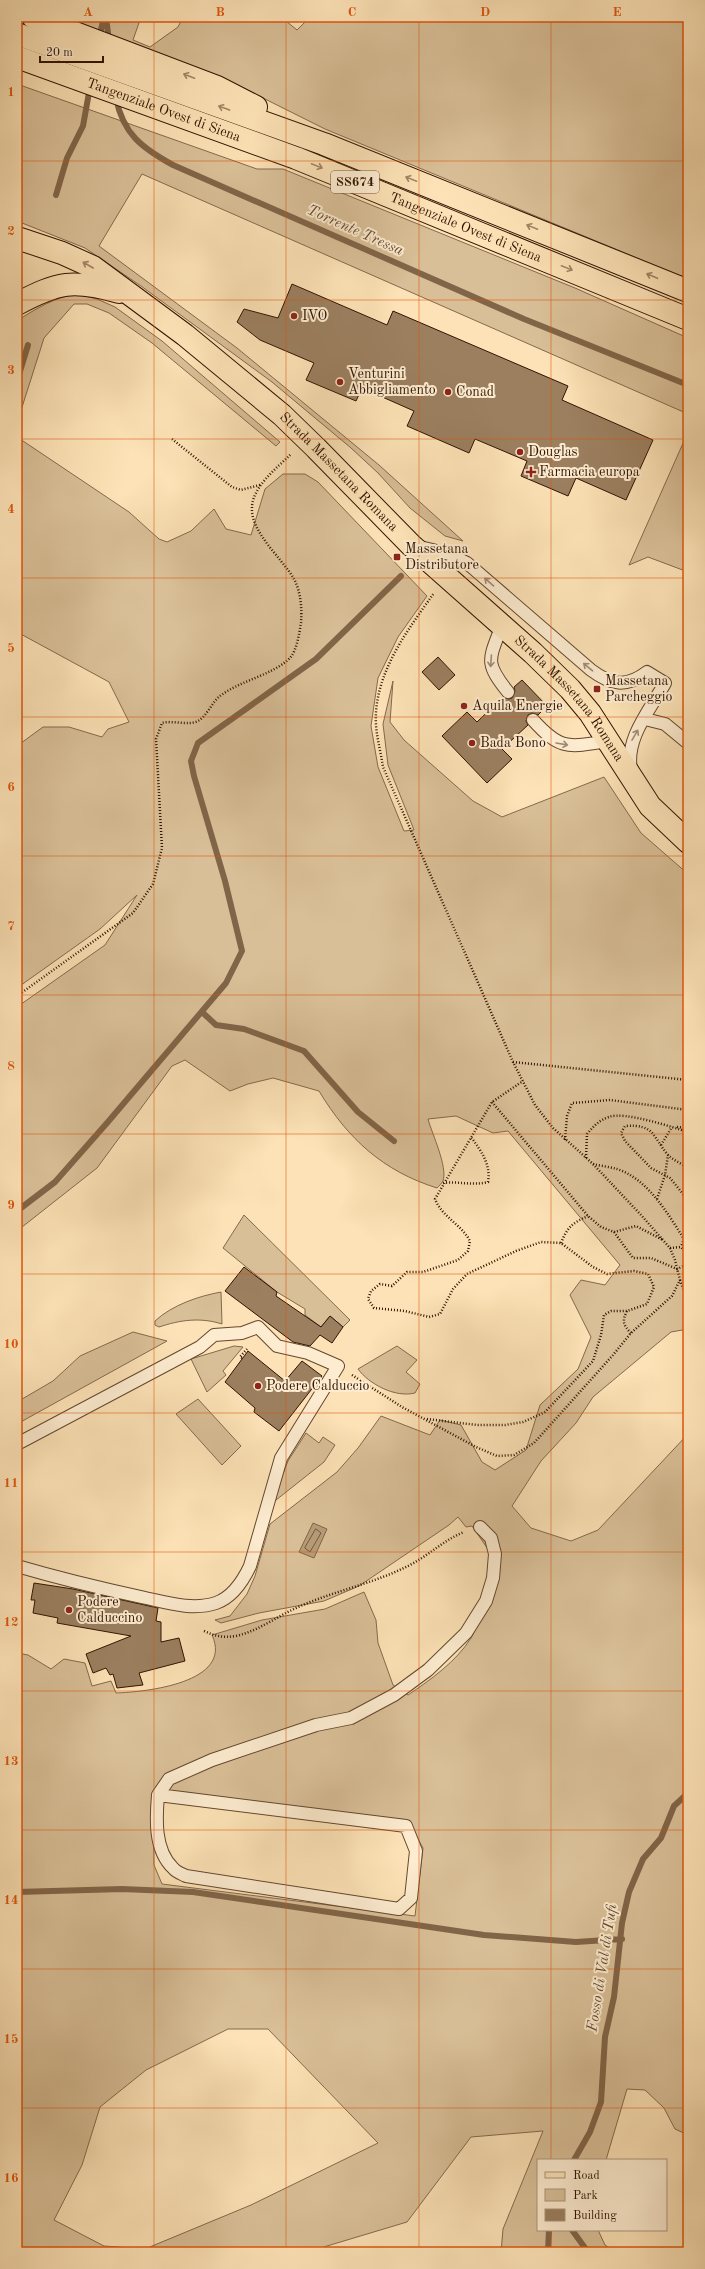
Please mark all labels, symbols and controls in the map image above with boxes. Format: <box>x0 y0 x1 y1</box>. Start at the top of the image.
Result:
text: A <box>83 6 93 19</box>
text: B <box>215 6 225 19</box>
text: C <box>348 6 356 19</box>
text: D <box>480 6 490 19</box>
text: E <box>613 6 622 19</box>
scale bar <box>40 38 103 64</box>
text: 20 m <box>46 47 73 59</box>
one-way arrow <box>183 72 195 80</box>
street label: Tangenziale Ovest di Siena <box>85 76 243 144</box>
text: 1 <box>7 86 15 99</box>
one-way arrow <box>218 104 231 111</box>
one-way arrow <box>310 163 322 170</box>
road number: SS674 <box>331 171 379 193</box>
one-way arrow <box>406 174 418 182</box>
street label: Tangenziale Ovest di Siena <box>388 190 544 265</box>
water label: Torrente Tressa <box>305 203 405 259</box>
one-way arrow <box>526 223 538 230</box>
text: 2 <box>7 225 15 238</box>
one-way arrow <box>83 261 95 269</box>
one-way arrow <box>561 264 573 272</box>
one-way arrow <box>647 271 659 279</box>
place label: IVO <box>302 309 327 323</box>
marker: IVO <box>289 311 299 321</box>
text: 3 <box>7 364 15 377</box>
place label: Venturini Abbigliamento <box>348 367 436 397</box>
marker: Venturini Abbigliamento <box>335 377 345 387</box>
place label: Conad <box>456 385 494 399</box>
marker: Conad <box>443 387 453 397</box>
street label: Strada Massetana Romana <box>277 410 401 534</box>
place label: Douglas <box>528 445 578 459</box>
marker: Douglas <box>515 447 525 457</box>
place label: Farmacia europa <box>539 465 640 479</box>
marker: Farmacia europa <box>526 467 536 477</box>
text: 4 <box>7 503 15 516</box>
place label: Massetana Distributore <box>405 542 479 572</box>
marker: Massetana Distributore <box>392 552 402 562</box>
one-way arrow <box>484 578 494 587</box>
street label: Strada Massetana Romana <box>512 633 626 764</box>
text: 5 <box>7 642 15 655</box>
one-way arrow <box>488 654 495 667</box>
one-way arrow <box>582 663 593 672</box>
place label: Massetana Parcheggio <box>605 674 673 704</box>
marker: Massetana Parcheggio <box>592 684 602 694</box>
place label: Aquila Energie <box>472 699 563 713</box>
marker: Aquila Energie <box>459 701 469 711</box>
one-way arrow <box>632 729 640 741</box>
place label: Bada Bono <box>480 736 546 750</box>
marker: Bada Bono <box>467 738 477 748</box>
one-way arrow <box>556 740 569 748</box>
text: 6 <box>7 781 15 794</box>
text: 7 <box>7 920 15 933</box>
text: 8 <box>7 1060 15 1073</box>
text: 9 <box>7 1199 15 1212</box>
text: 10 <box>3 1338 19 1351</box>
place label: Podere Calduccio <box>266 1379 369 1393</box>
marker: Podere Calduccio <box>253 1381 263 1391</box>
text: 11 <box>3 1477 19 1490</box>
place label: Podere Calduccino <box>77 1595 142 1625</box>
marker: Podere Calduccino <box>64 1605 74 1615</box>
text: 12 <box>3 1616 19 1629</box>
text: 13 <box>3 1755 19 1768</box>
text: 14 <box>3 1894 19 1907</box>
water label: Fosso di Val di Tufi <box>585 1903 621 2034</box>
text: 15 <box>3 2033 19 2046</box>
legend <box>537 2159 667 2231</box>
text: Road <box>573 2170 600 2182</box>
text: 16 <box>3 2172 19 2185</box>
text: Park <box>573 2190 598 2202</box>
text: Building <box>573 2210 617 2222</box>

